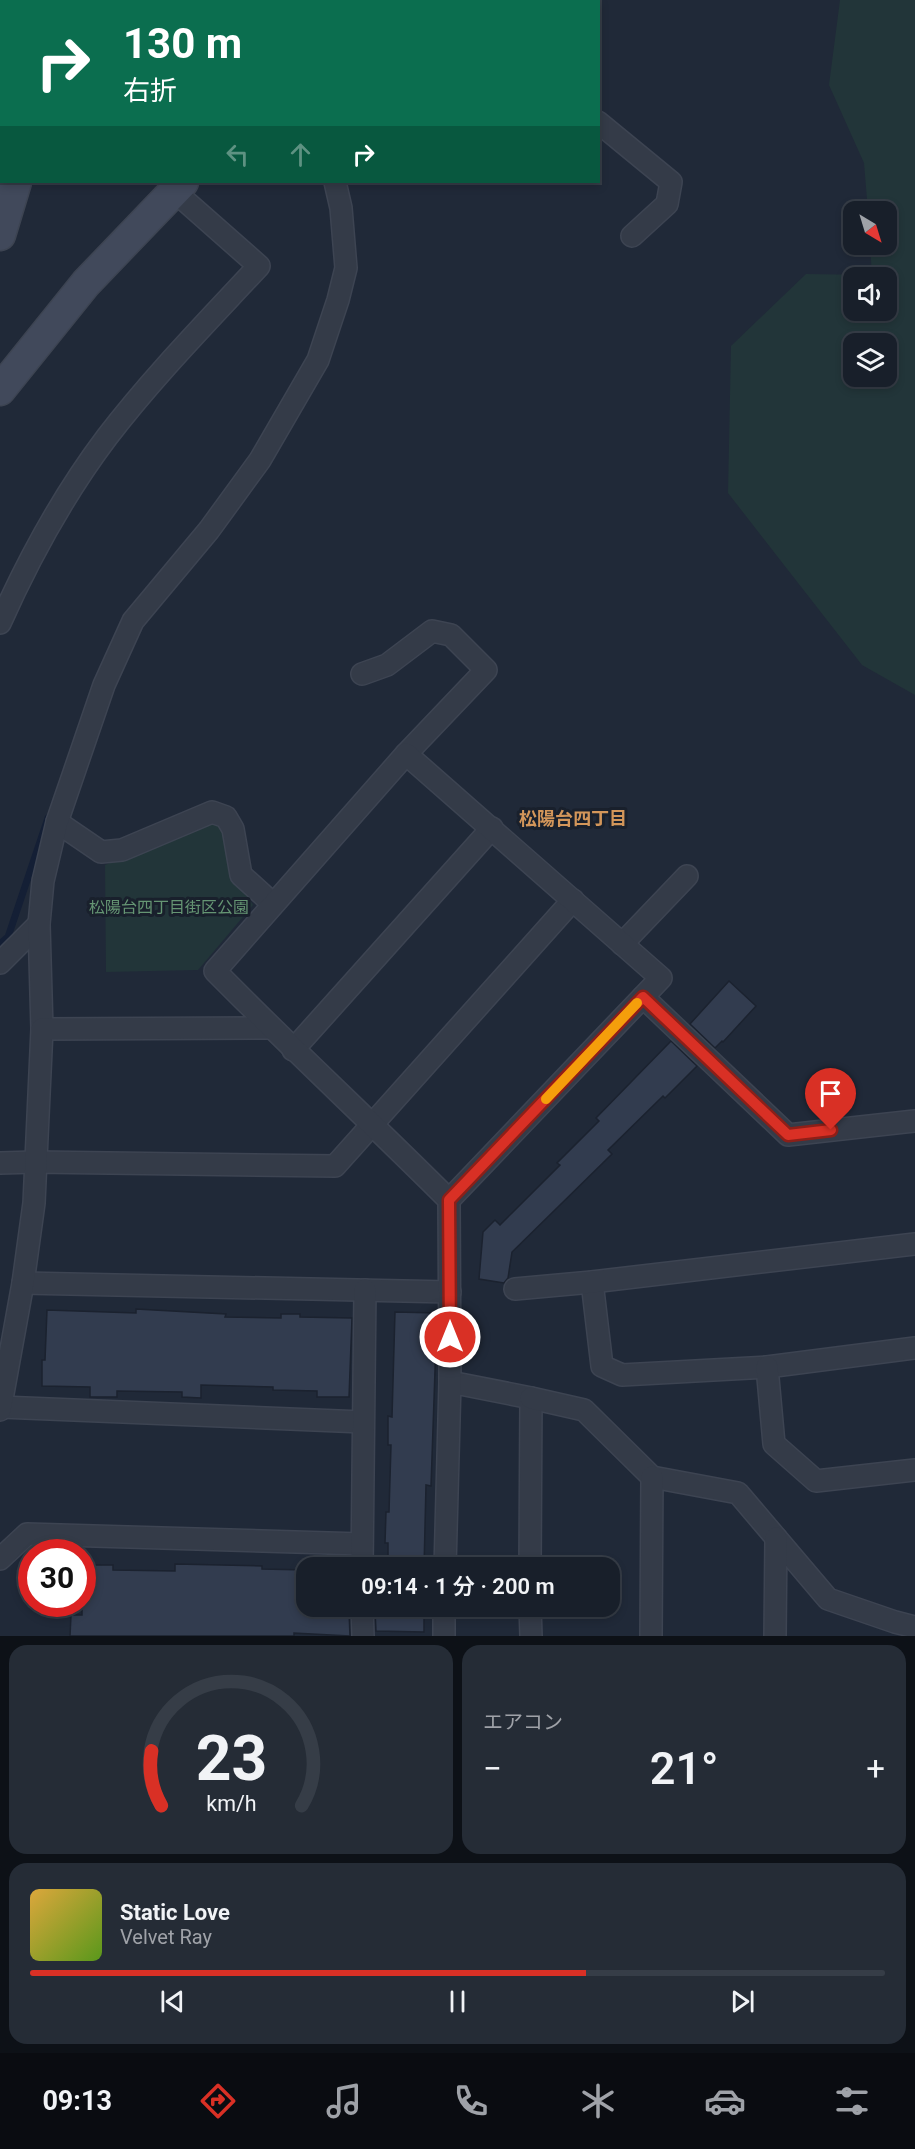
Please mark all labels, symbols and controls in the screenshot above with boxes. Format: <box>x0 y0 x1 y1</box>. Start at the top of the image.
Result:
text: 130 m <box>123 19 242 68</box>
icon: right <box>24 24 102 102</box>
text: 右折 <box>123 75 177 107</box>
icon: left <box>221 138 254 171</box>
icon: ahead <box>284 138 317 171</box>
icon: right <box>347 138 380 171</box>
north arrow <box>843 201 897 255</box>
map controls <box>843 201 897 387</box>
button: sound <box>843 267 897 321</box>
button: layers <box>843 333 897 387</box>
district label: 松陽台四丁目 <box>519 808 627 829</box>
park label: 松陽台四丁目街区公園 <box>89 898 249 917</box>
pin <box>805 1068 856 1130</box>
icon: arrive <box>814 1077 847 1110</box>
position arrow <box>418 1305 482 1369</box>
speed limit sign: 30 <box>18 1539 96 1617</box>
text: 09:14 · 1 分 · 200 m <box>361 1574 555 1599</box>
text: エアコン <box>483 1710 563 1734</box>
text: 23 <box>195 1722 267 1795</box>
text: 21° <box>650 1742 718 1795</box>
text: − <box>483 1749 502 1788</box>
text: + <box>866 1749 885 1788</box>
text: km/h <box>206 1792 256 1817</box>
text: Static Love <box>120 1900 230 1925</box>
text: Velvet Ray <box>120 1925 212 1949</box>
icon: previous <box>156 1985 189 2018</box>
icon: pause <box>441 1985 474 2018</box>
icon: next <box>726 1985 759 2018</box>
icon: directions <box>197 2080 239 2122</box>
icon: music <box>323 2080 365 2122</box>
icon: phone <box>450 2080 492 2122</box>
icon: climate <box>577 2080 619 2122</box>
icon: car <box>704 2080 746 2122</box>
icon: filters <box>831 2080 873 2122</box>
text: 09:13 <box>42 2085 112 2117</box>

